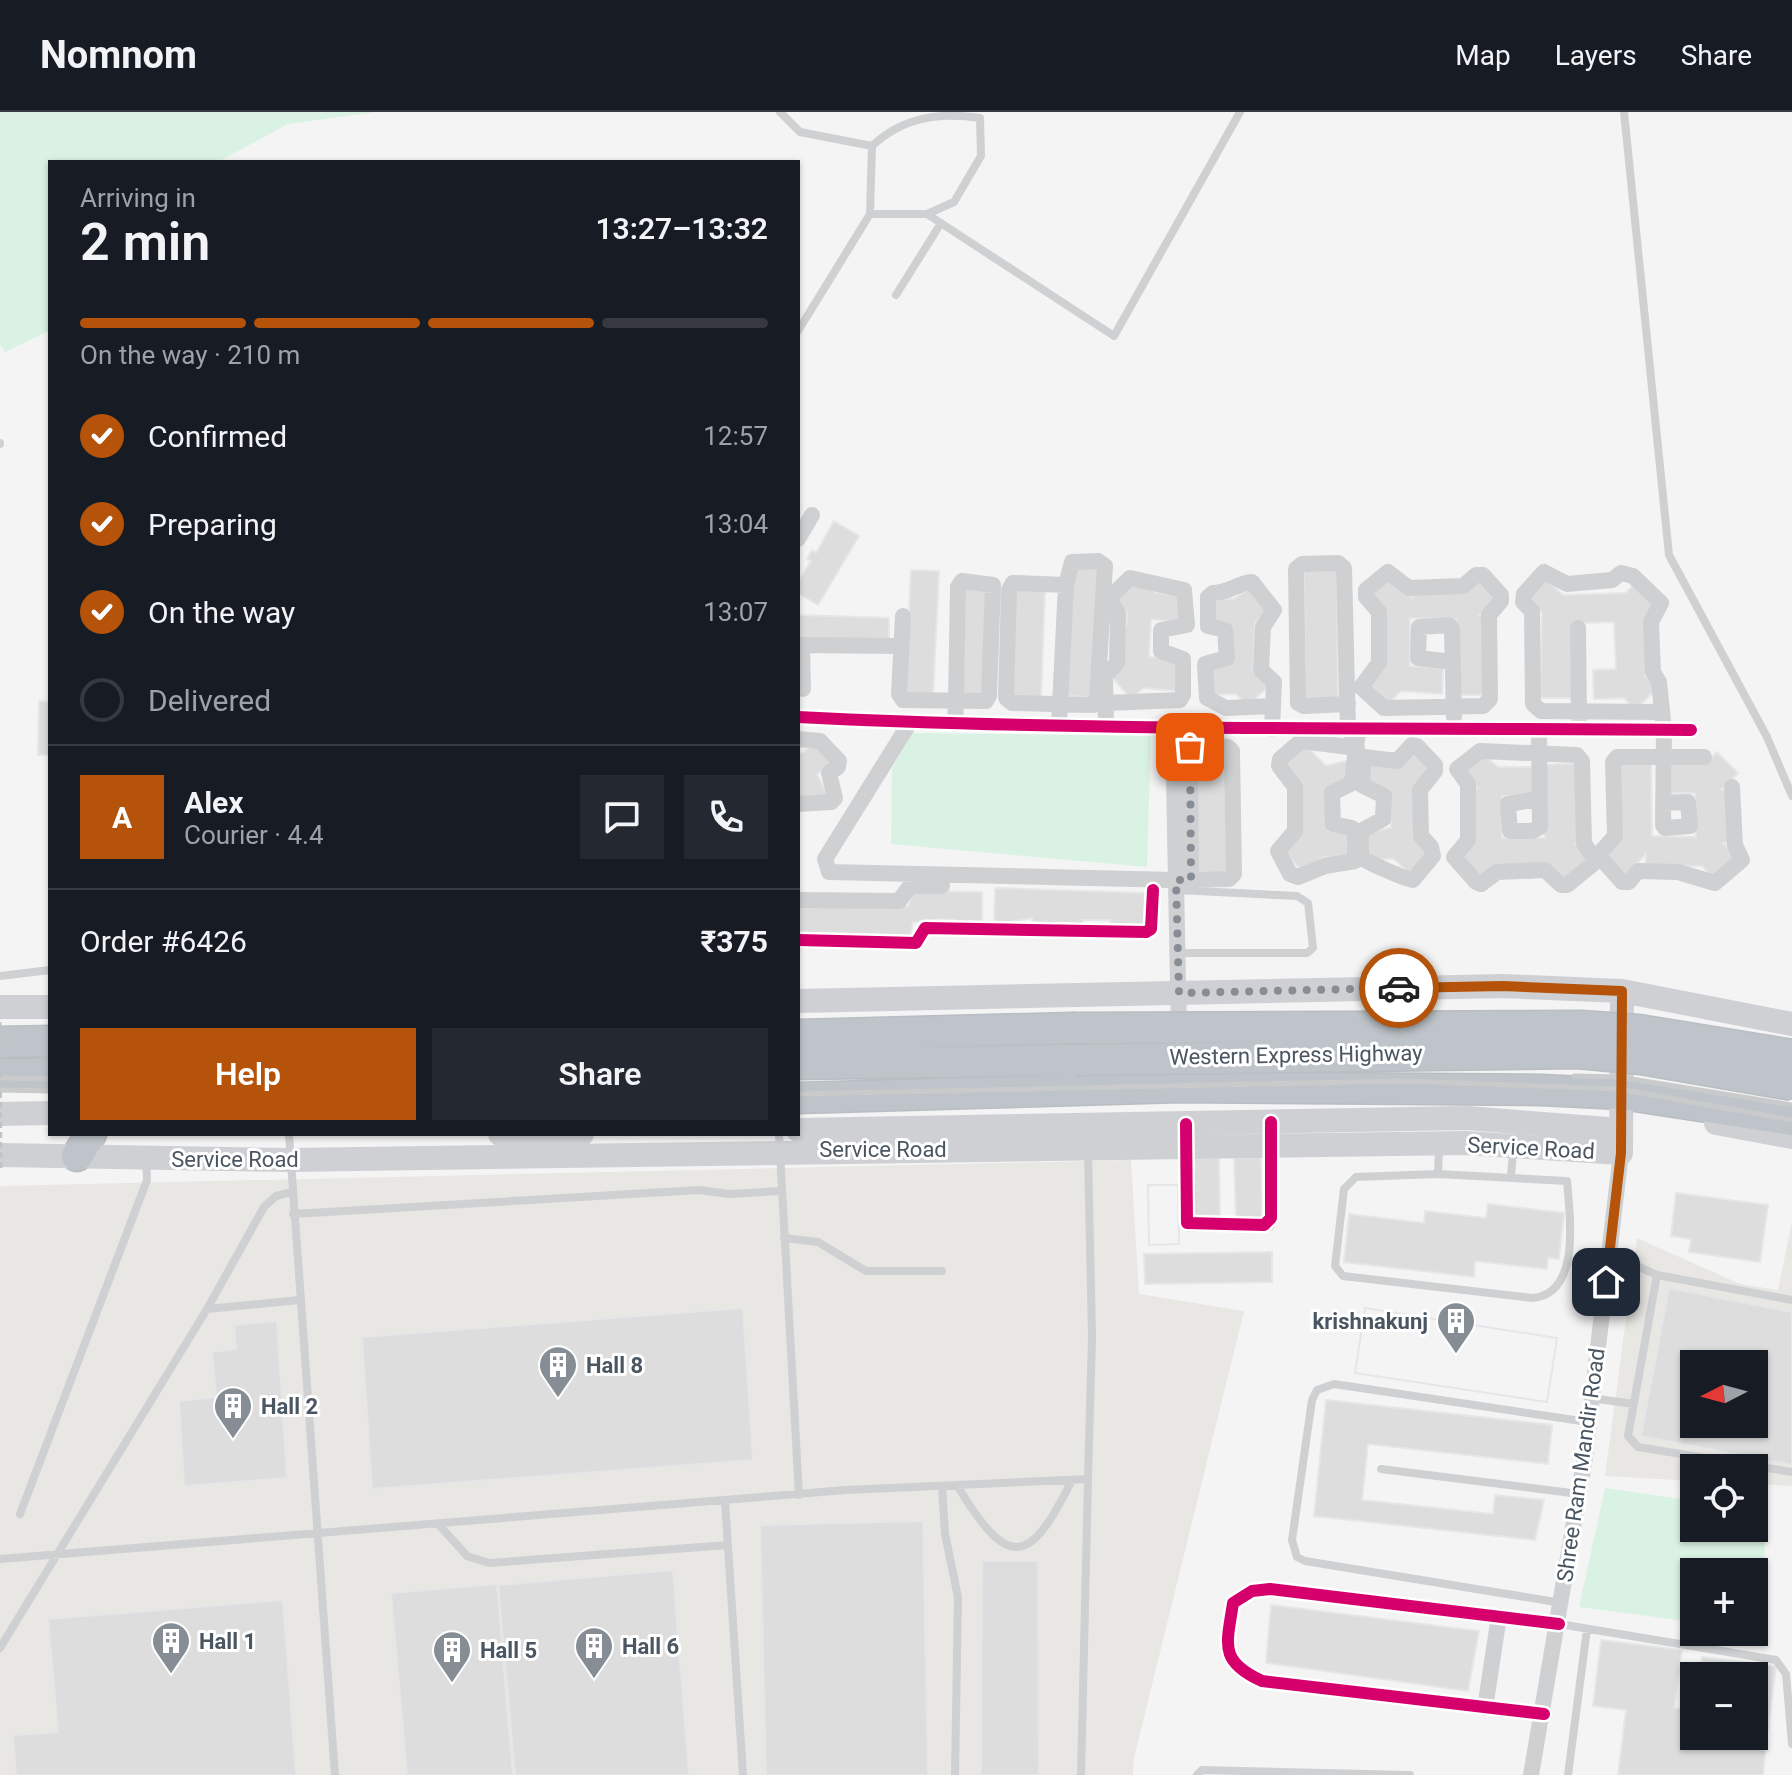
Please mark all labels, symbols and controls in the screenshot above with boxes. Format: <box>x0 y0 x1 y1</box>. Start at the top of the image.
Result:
text: Nomnom <box>40 33 197 77</box>
text: Map <box>1455 39 1511 72</box>
text: Layers <box>1555 39 1637 72</box>
text: Share <box>1681 39 1752 72</box>
text: Arriving in <box>80 183 196 213</box>
text: 13:27–13:32 <box>595 211 768 246</box>
text: 2 min <box>80 212 210 273</box>
text: On the way · 210 m <box>80 340 300 370</box>
icon: check <box>80 414 124 458</box>
text: Confirmed <box>148 419 287 454</box>
text: 12:57 <box>703 421 768 451</box>
icon: check <box>80 502 124 546</box>
text: Preparing <box>148 507 277 542</box>
text: 13:04 <box>703 509 768 539</box>
icon: check <box>80 590 124 634</box>
text: On the way <box>148 595 295 630</box>
text: 13:07 <box>703 597 768 627</box>
text: Delivered <box>148 683 271 718</box>
pin <box>1156 713 1224 781</box>
icon: bag <box>1168 725 1212 769</box>
button: chat <box>580 775 664 859</box>
button: phone <box>684 775 768 859</box>
text: Alex <box>184 785 244 820</box>
text: A <box>112 800 132 835</box>
text: Courier · 4.4 <box>184 820 324 850</box>
text: Order #6426 <box>80 924 247 959</box>
text: ₹375 <box>701 924 768 959</box>
courier <box>1359 948 1439 1028</box>
icon: car <box>1377 966 1421 1010</box>
button: Help <box>80 1028 416 1120</box>
button: Share <box>432 1028 768 1120</box>
street label: Western Express Highway <box>1169 1040 1423 1070</box>
street label: Service Road <box>1467 1132 1595 1164</box>
street label: Service Road <box>819 1137 947 1162</box>
street label: Service Road <box>171 1147 299 1172</box>
pin <box>1572 1248 1640 1316</box>
icon: home <box>1584 1260 1628 1304</box>
building icon: krishnakunj <box>1435 1300 1477 1355</box>
place label: krishnakunj <box>1313 1309 1428 1334</box>
building icon: Hall 8 <box>537 1344 579 1399</box>
street label: Shree Ram Mandir Road <box>1552 1346 1610 1584</box>
north arrow <box>1680 1350 1768 1438</box>
map controls <box>1680 1350 1768 1750</box>
place label: Hall 8 <box>586 1353 643 1378</box>
building icon: Hall 2 <box>212 1385 254 1440</box>
place label: Hall 2 <box>261 1394 318 1419</box>
button: locate <box>1680 1454 1768 1542</box>
button: + <box>1680 1558 1768 1646</box>
building icon: Hall 1 <box>150 1620 192 1675</box>
building icon: Hall 6 <box>573 1625 615 1680</box>
place label: Hall 1 <box>199 1629 256 1654</box>
building icon: Hall 5 <box>431 1629 473 1684</box>
place label: Hall 6 <box>622 1634 679 1659</box>
place label: Hall 5 <box>480 1638 537 1663</box>
button: − <box>1680 1662 1768 1750</box>

